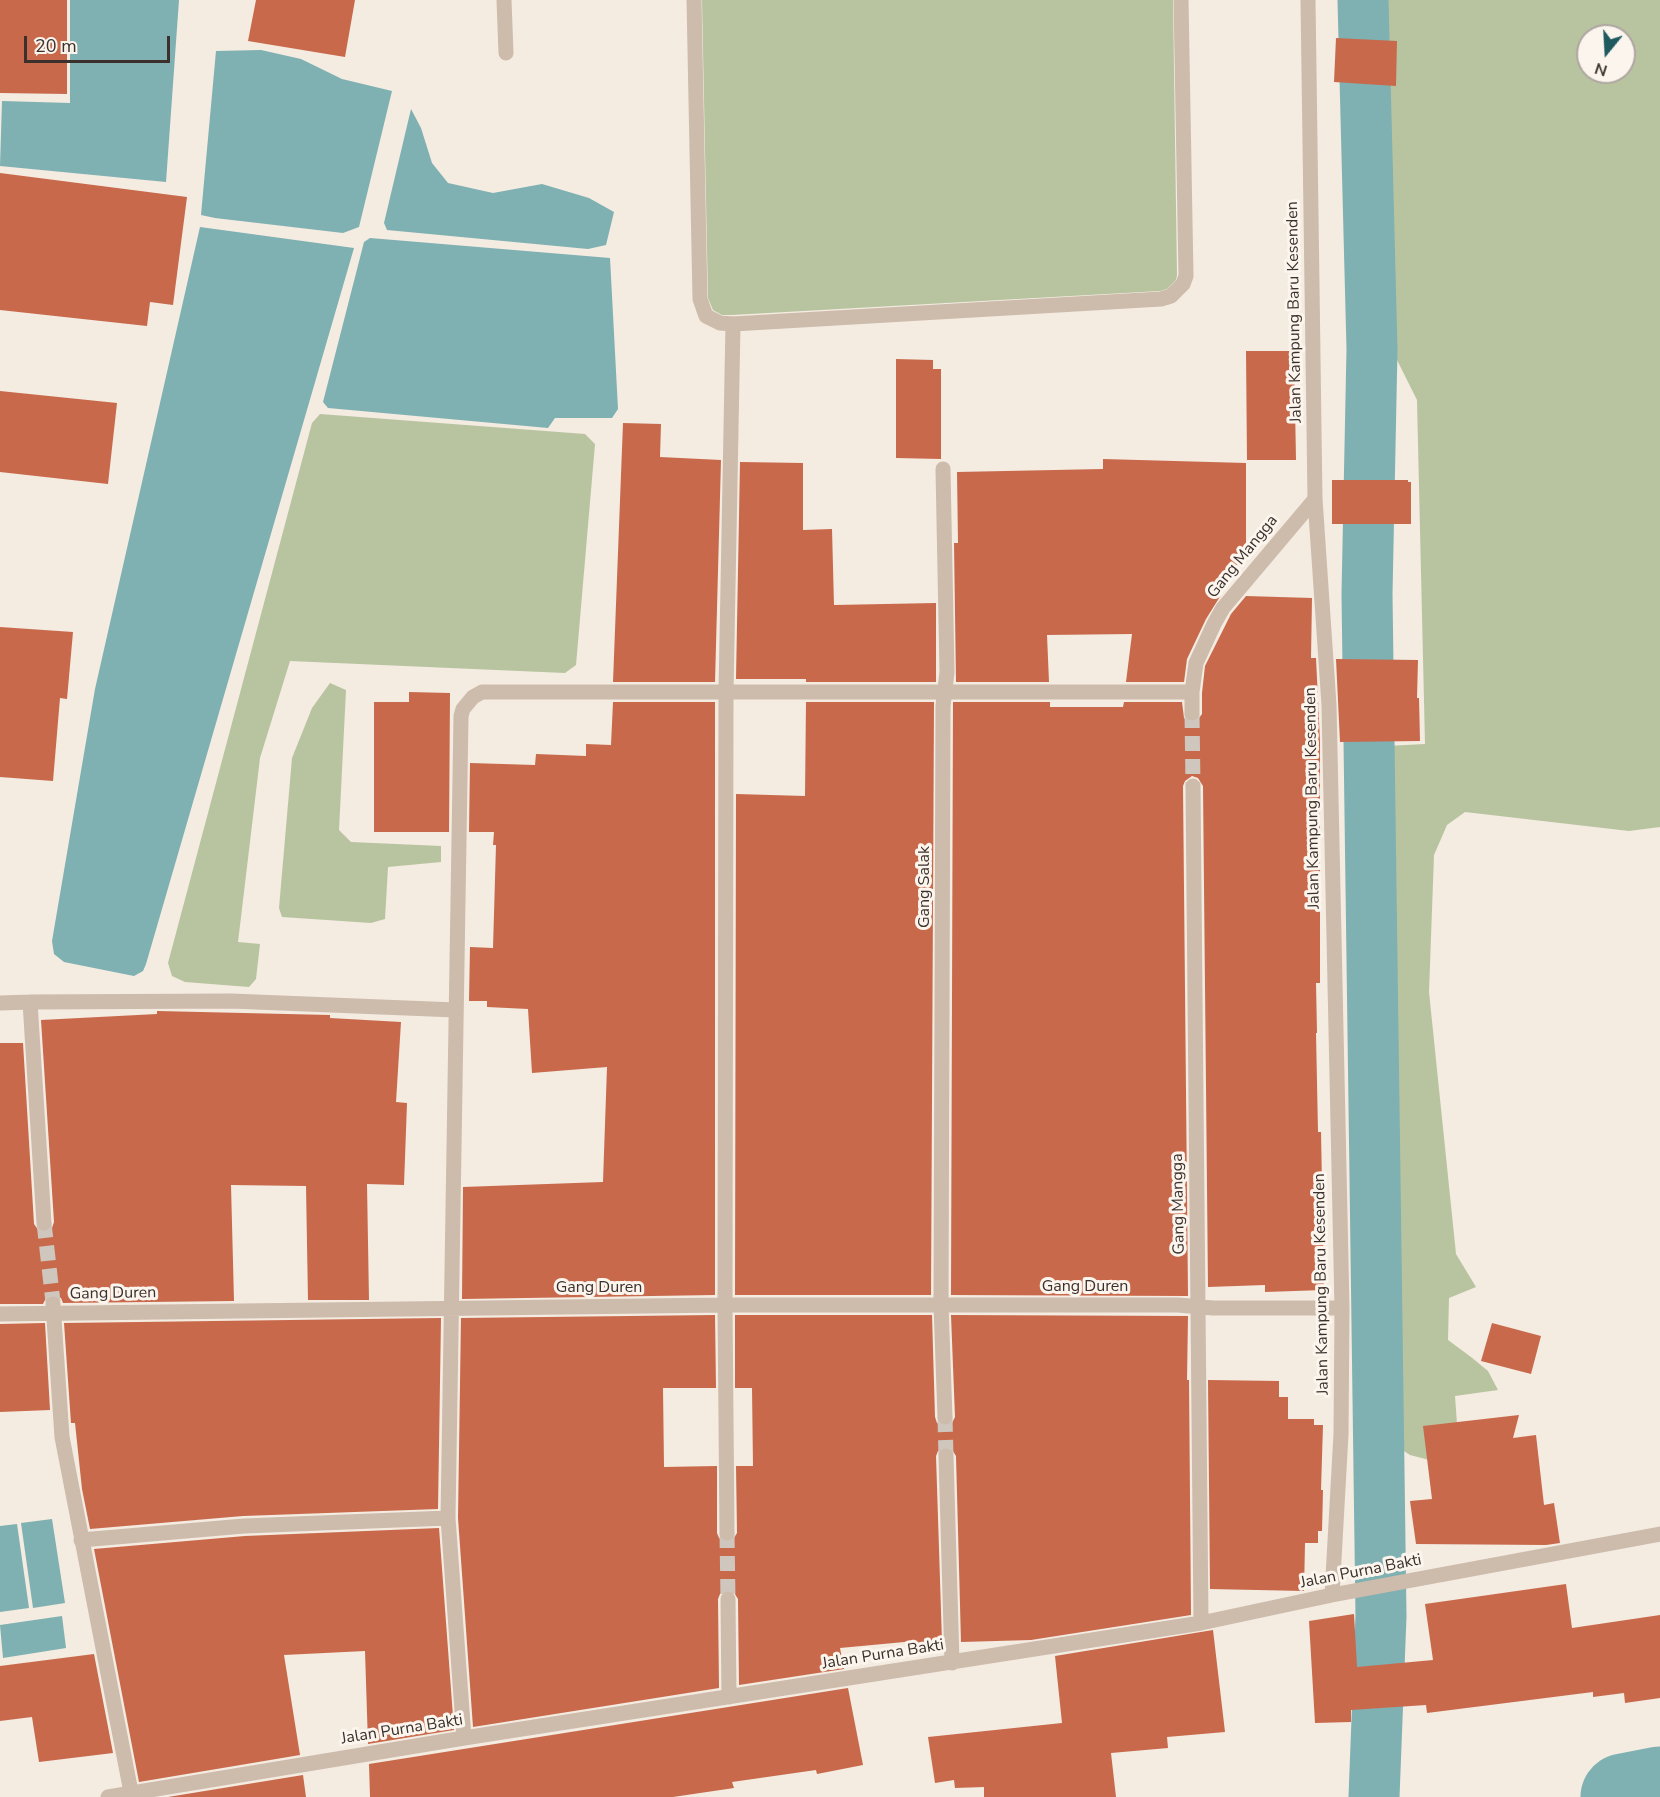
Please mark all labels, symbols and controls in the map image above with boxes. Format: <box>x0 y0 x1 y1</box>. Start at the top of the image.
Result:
scale bar <box>27 24 172 62</box>
north arrow <box>1576 24 1636 84</box>
text: 20 m <box>35 34 77 58</box>
text: N <box>1592 57 1610 82</box>
street label: Jalan Kampung Baru Kesenden <box>1283 201 1307 423</box>
street label: Gang Mangga <box>1204 512 1282 602</box>
street label: Jalan Kampung Baru Kesenden <box>1301 687 1325 909</box>
street label: Gang Salak <box>915 846 935 928</box>
street label: Gang Mangga <box>1169 1153 1189 1255</box>
street label: Jalan Kampung Baru Kesenden <box>1310 1173 1334 1395</box>
street label: Gang Duren <box>1042 1277 1128 1297</box>
street label: Gang Duren <box>556 1278 642 1298</box>
street label: Gang Duren <box>69 1284 157 1304</box>
street label: Jalan Purna Bakti <box>1299 1551 1423 1593</box>
street label: Jalan Purna Bakti <box>821 1636 945 1674</box>
street label: Jalan Purna Bakti <box>340 1711 464 1749</box>

